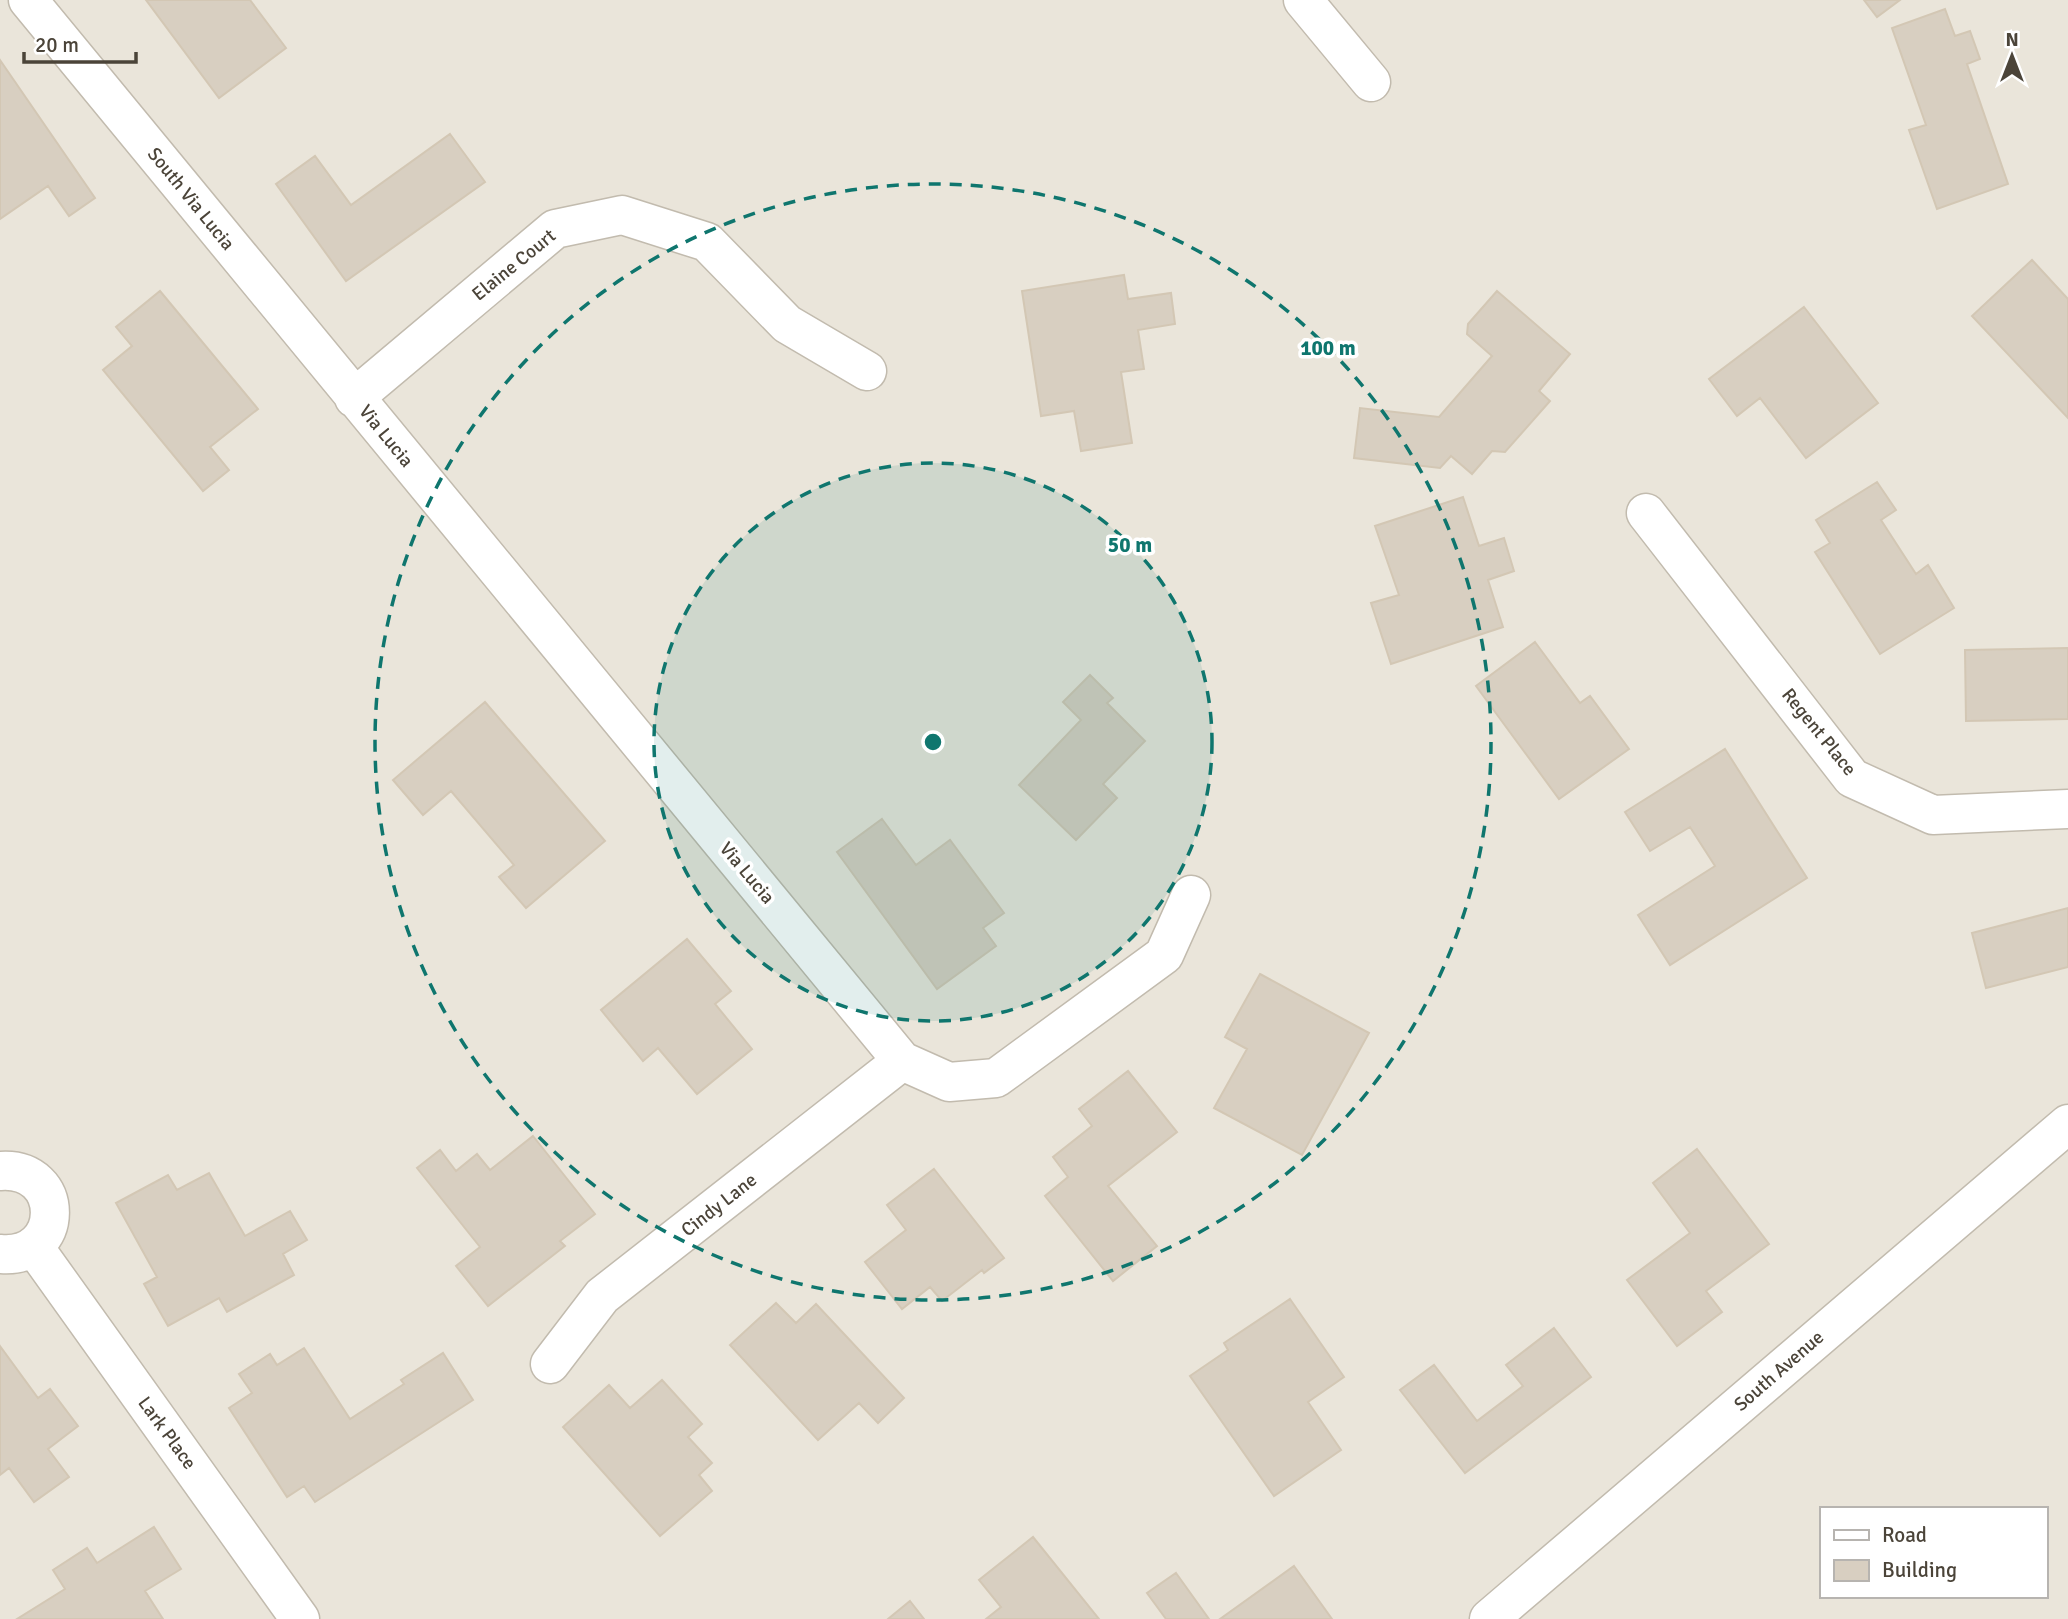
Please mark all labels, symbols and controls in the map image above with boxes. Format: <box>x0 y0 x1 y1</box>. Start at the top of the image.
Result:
scale bar <box>24 21 136 65</box>
north arrow <box>1977 21 2047 91</box>
text: N <box>2005 28 2019 52</box>
text: 20 m <box>35 32 79 58</box>
street label: South Via Lucia <box>142 143 240 255</box>
street label: Elaine Court <box>467 224 561 306</box>
text: 100 m <box>1300 335 1356 361</box>
street label: Via Lucia <box>354 400 418 472</box>
text: 50 m <box>1108 532 1152 558</box>
street label: Regent Place <box>1776 683 1862 781</box>
centre of rings <box>921 730 945 754</box>
street label: Via Lucia <box>714 837 780 909</box>
street label: Cindy Lane <box>676 1168 762 1242</box>
street label: South Avenue <box>1729 1325 1829 1417</box>
street label: Lark Place <box>132 1392 202 1474</box>
legend <box>1820 1507 2047 1598</box>
text: Road <box>1882 1522 1927 1548</box>
text: Building <box>1882 1557 1957 1583</box>

